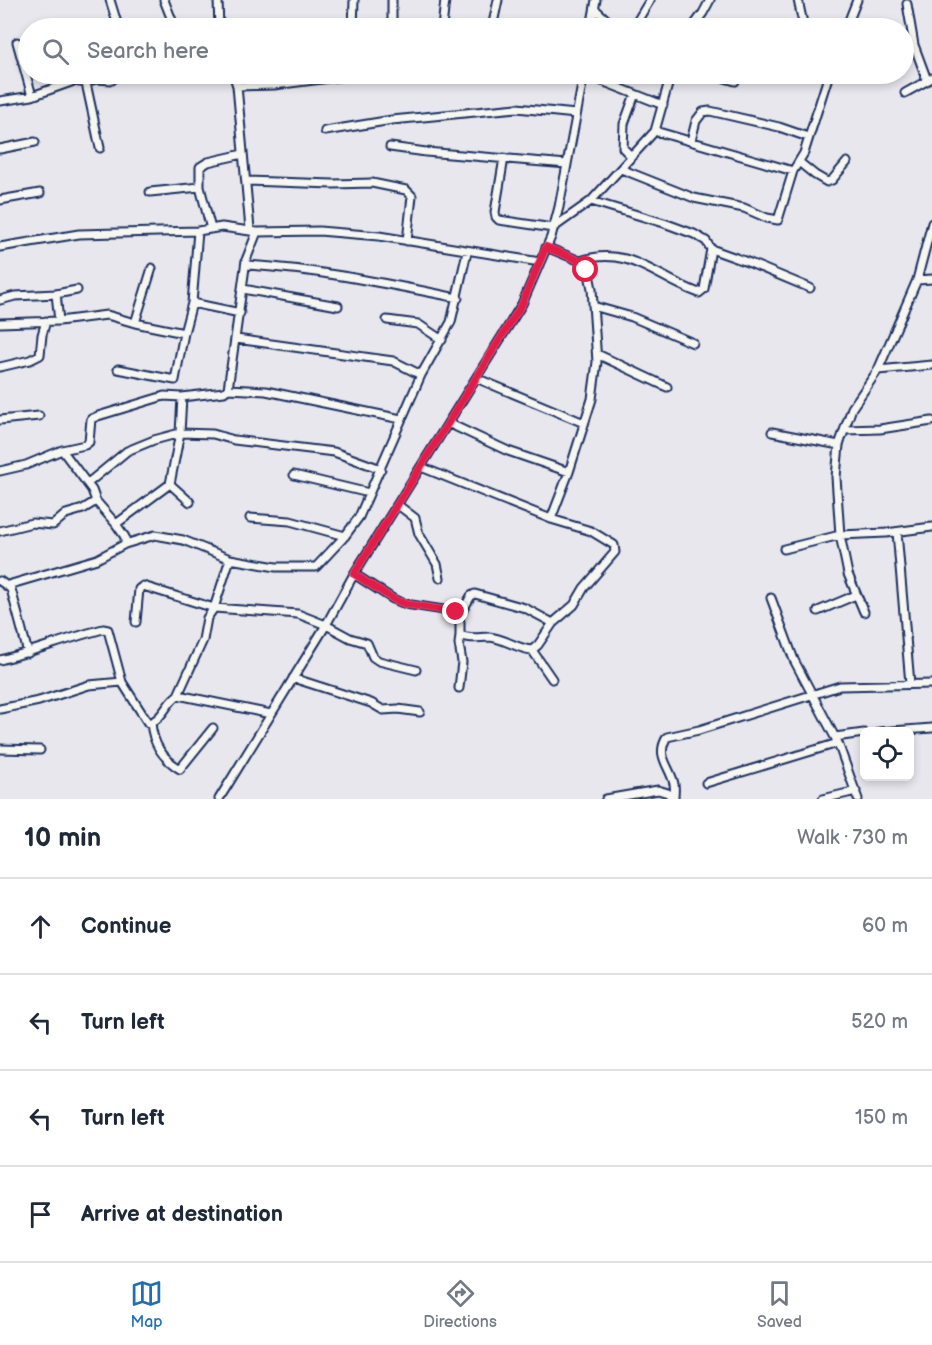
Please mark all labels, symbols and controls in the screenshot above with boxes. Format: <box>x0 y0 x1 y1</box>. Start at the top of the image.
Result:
search box <box>18 18 914 84</box>
icon: search <box>39 35 72 68</box>
text: Search here <box>87 38 209 65</box>
route start <box>572 256 598 282</box>
route end <box>442 598 468 624</box>
map controls <box>860 727 914 781</box>
button: locate <box>860 727 914 781</box>
text: 10 min <box>24 823 101 854</box>
text: Walk · 730 m <box>797 826 908 850</box>
icon: ahead <box>24 910 57 943</box>
text: Continue <box>81 913 171 940</box>
text: 60 m <box>862 914 908 938</box>
icon: left <box>24 1006 57 1039</box>
text: Turn left <box>81 1009 165 1036</box>
text: 520 m <box>851 1010 908 1034</box>
icon: left <box>24 1102 57 1135</box>
text: Turn left <box>81 1105 165 1132</box>
text: 150 m <box>855 1106 908 1130</box>
icon: arrive <box>24 1198 57 1231</box>
text: Arrive at destination <box>81 1201 283 1228</box>
tab: Map <box>130 1277 163 1332</box>
tab: Directions <box>423 1277 497 1332</box>
tab: Saved <box>757 1277 802 1332</box>

